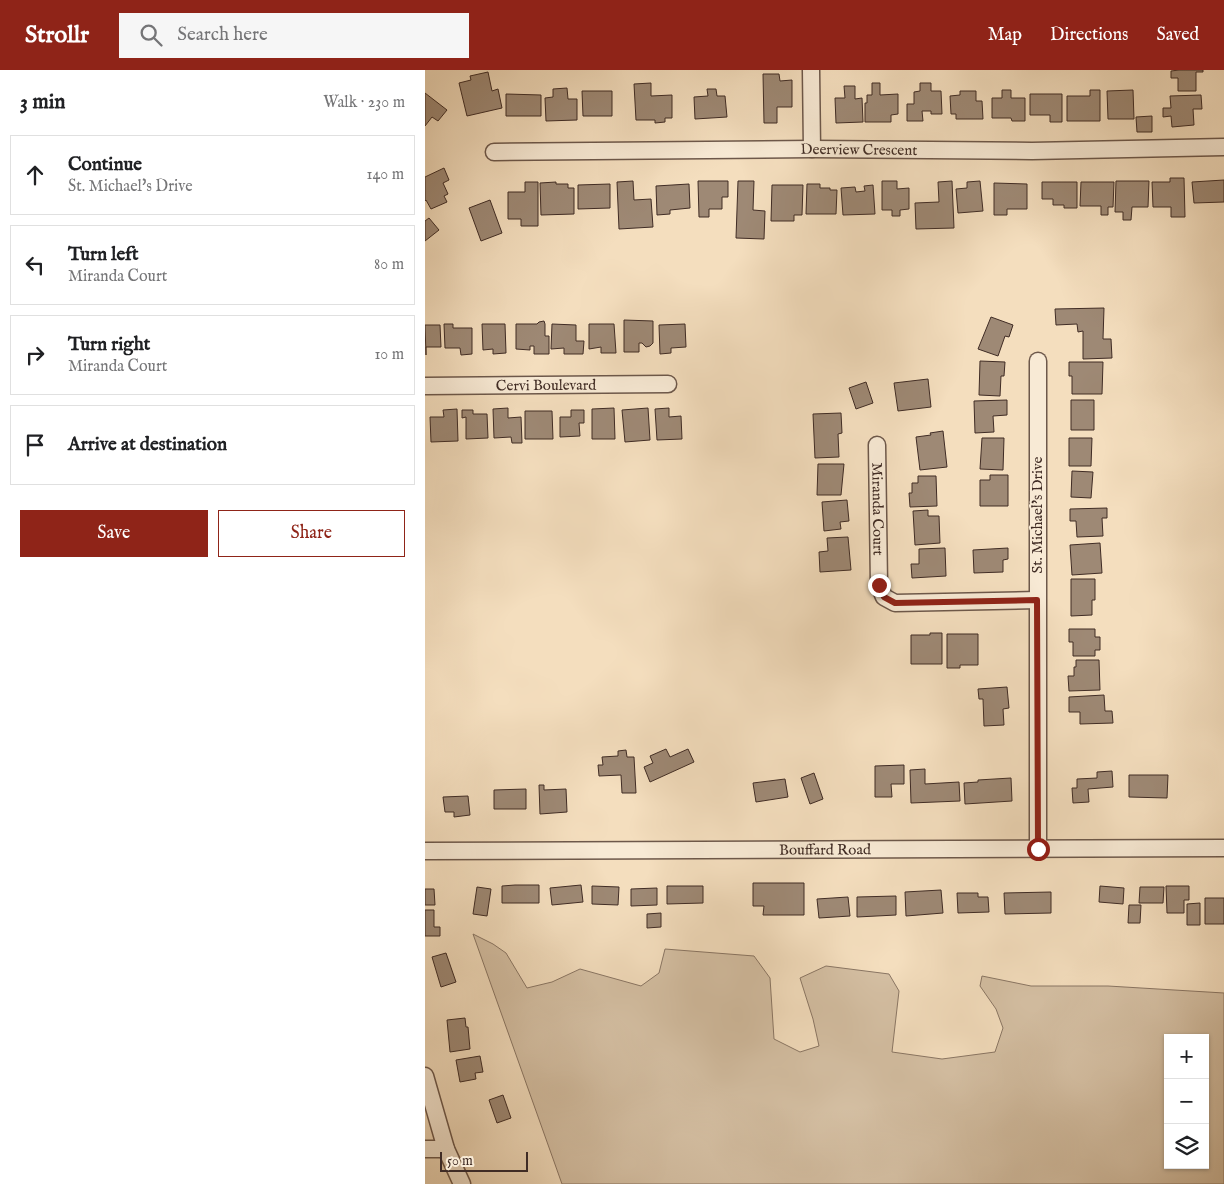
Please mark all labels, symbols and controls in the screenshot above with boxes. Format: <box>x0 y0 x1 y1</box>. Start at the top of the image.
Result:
search box <box>119 13 469 58</box>
text: Strollr <box>25 20 89 51</box>
icon: search <box>137 21 165 49</box>
text: Search here <box>177 23 268 47</box>
text: Map <box>988 24 1022 47</box>
text: Directions <box>1050 24 1128 47</box>
text: Saved <box>1156 24 1199 47</box>
text: 3 min <box>20 89 65 116</box>
text: Walk · 230 m <box>323 93 405 113</box>
street label: Deerview Crescent <box>800 139 917 159</box>
text: Continue <box>68 153 142 177</box>
icon: ahead <box>21 161 49 189</box>
text: 140 m <box>366 165 404 185</box>
text: St. Michael's Drive <box>68 177 193 197</box>
text: Turn left <box>68 243 139 267</box>
icon: left <box>21 251 49 279</box>
text: 80 m <box>374 255 404 275</box>
text: Miranda Court <box>68 267 167 287</box>
text: Turn right <box>68 333 150 357</box>
icon: right <box>21 341 49 369</box>
text: 10 m <box>374 345 404 365</box>
text: Miranda Court <box>68 357 167 377</box>
street label: Cervi Boulevard <box>496 375 597 395</box>
icon: arrive <box>21 431 49 459</box>
text: Arrive at destination <box>68 433 227 457</box>
street label: St. Michael's Drive <box>1028 456 1047 573</box>
street label: Miranda Court <box>868 462 888 556</box>
button: Save <box>20 510 208 557</box>
button: Share <box>218 510 405 557</box>
route end <box>868 574 891 597</box>
route start <box>1027 838 1050 861</box>
street label: Bouffard Road <box>779 840 872 859</box>
map controls <box>1164 1034 1209 1169</box>
button: + <box>1164 1034 1209 1079</box>
button: − <box>1164 1079 1209 1124</box>
button: layers <box>1164 1124 1209 1169</box>
scale bar <box>440 1149 527 1172</box>
text: 50 m <box>447 1152 473 1170</box>

